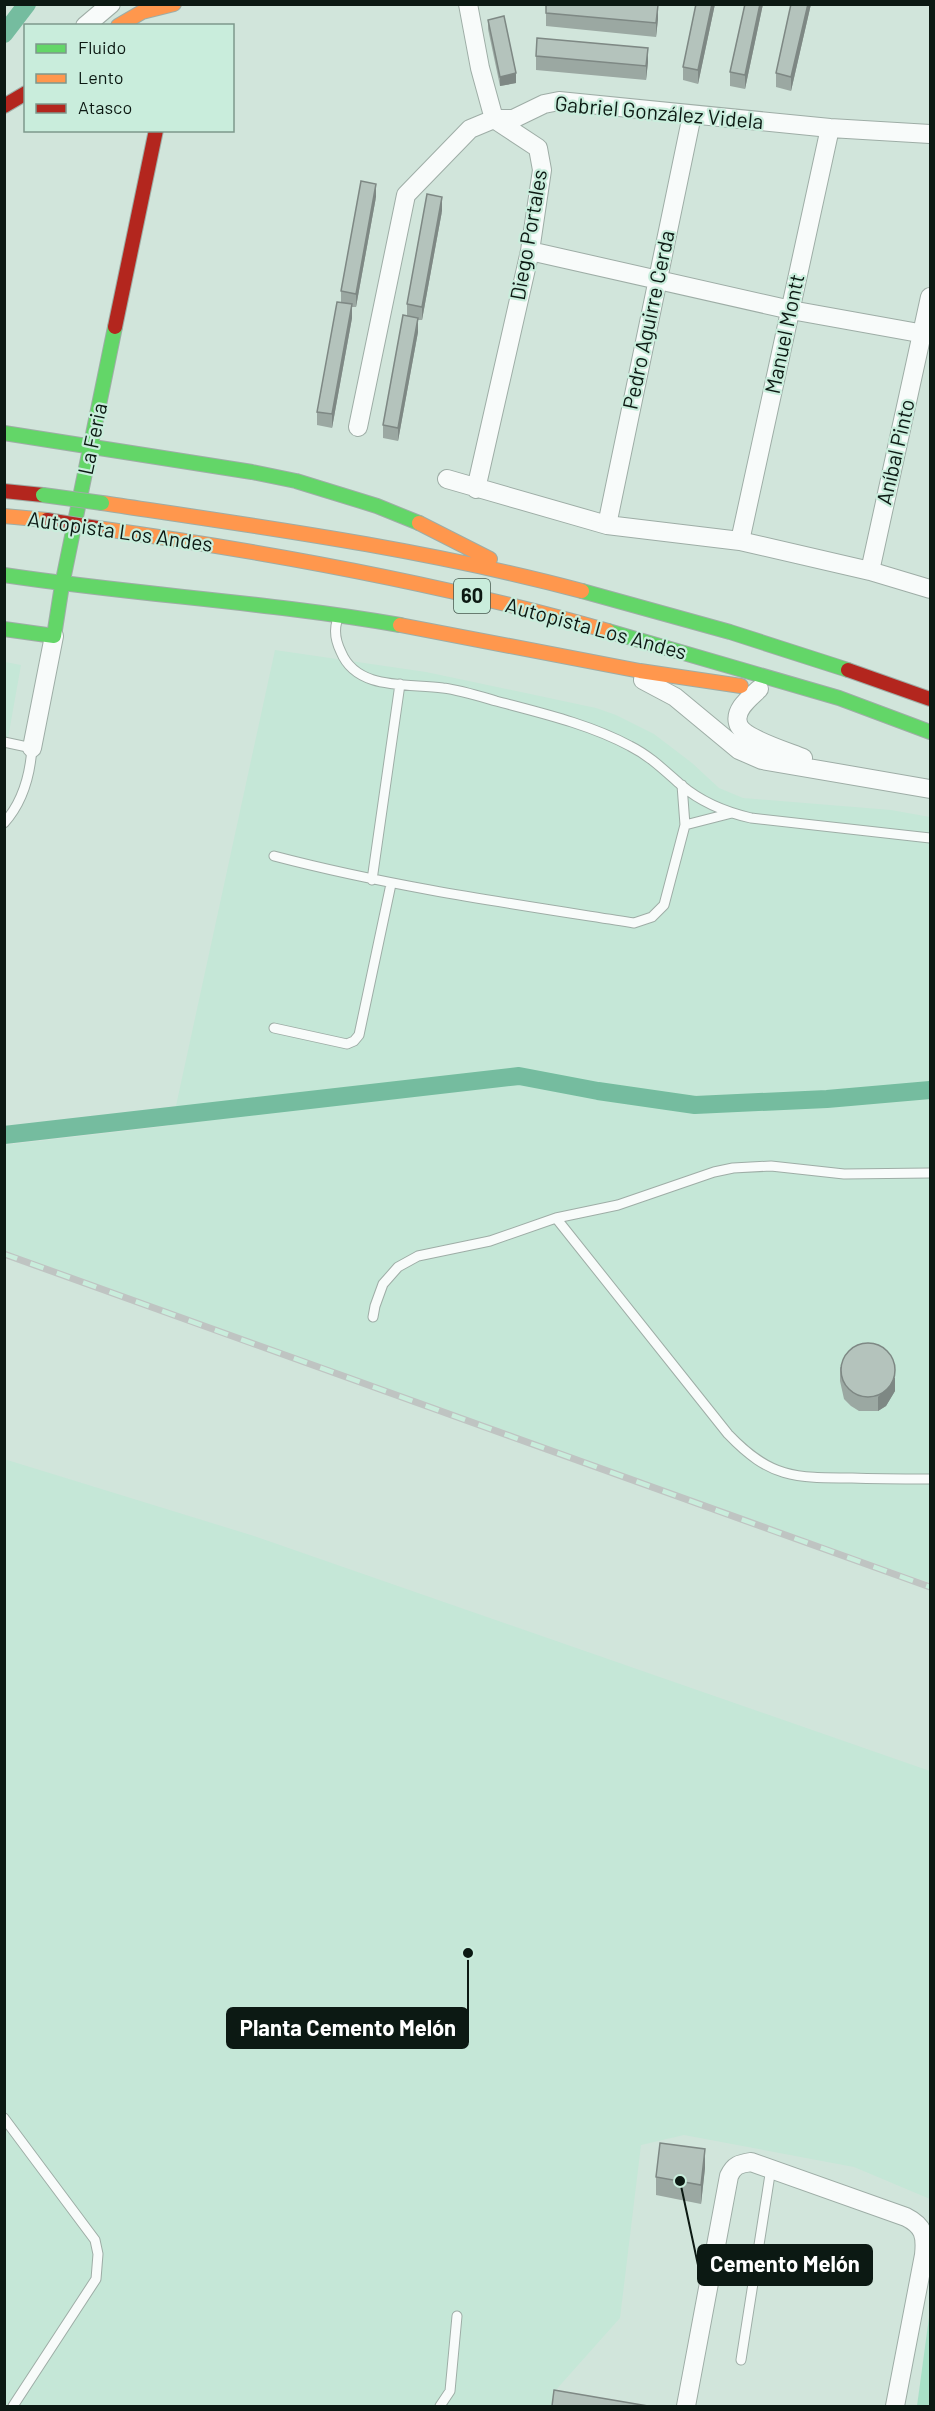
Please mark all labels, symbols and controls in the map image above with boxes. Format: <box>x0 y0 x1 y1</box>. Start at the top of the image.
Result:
legend <box>24 24 234 132</box>
text: Fluido <box>78 36 126 58</box>
text: Lento <box>78 66 124 88</box>
street label: Gabriel González Videla <box>554 90 764 133</box>
text: Atasco <box>78 96 132 118</box>
street label: Diego Portales <box>504 167 551 302</box>
street label: Pedro Aguirre Cerda <box>616 228 679 411</box>
street label: Manuel Montt <box>759 272 808 396</box>
street label: Aníbal Pinto <box>870 396 919 507</box>
street label: La Feria <box>72 400 111 477</box>
street label: Autopista Los Andes <box>26 505 214 556</box>
road number: 60 <box>454 579 490 613</box>
street label: Autopista Los Andes <box>503 591 690 664</box>
callout: Planta Cemento Melón <box>227 2008 468 2048</box>
text: Planta Cemento Melón <box>240 2014 456 2040</box>
callout: Cemento Melón <box>698 2245 872 2285</box>
text: Cemento Melón <box>710 2250 860 2276</box>

